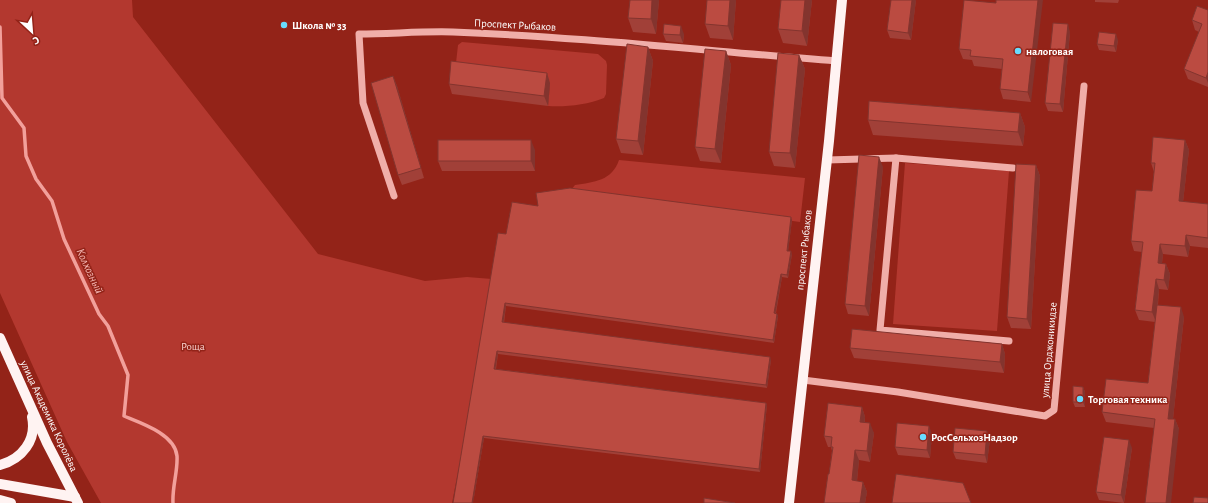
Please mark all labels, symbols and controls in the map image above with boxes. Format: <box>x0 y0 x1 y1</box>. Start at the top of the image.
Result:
north arrow <box>12 12 52 52</box>
street label: Проспект Рыбаков <box>474 17 556 33</box>
marker: Школа № 33 <box>279 20 289 30</box>
place label: Школа № 33 <box>292 20 347 31</box>
text: С <box>31 34 41 47</box>
marker: налоговая <box>1013 46 1023 56</box>
place label: налоговая <box>1026 46 1073 57</box>
street label: проспект Рыбаков <box>794 209 814 291</box>
water label: Колхозный <box>74 247 106 295</box>
street label: улица Орджоникидзе <box>1039 302 1059 399</box>
park label: Роща <box>181 341 205 352</box>
street label: улица Академика Королёва <box>18 358 80 473</box>
marker: Торговая техника <box>1075 394 1085 404</box>
place label: Торговая техника <box>1088 394 1168 405</box>
marker: РосСельхозНадзор <box>918 432 928 442</box>
place label: РосСельхозНадзор <box>931 432 1018 443</box>

